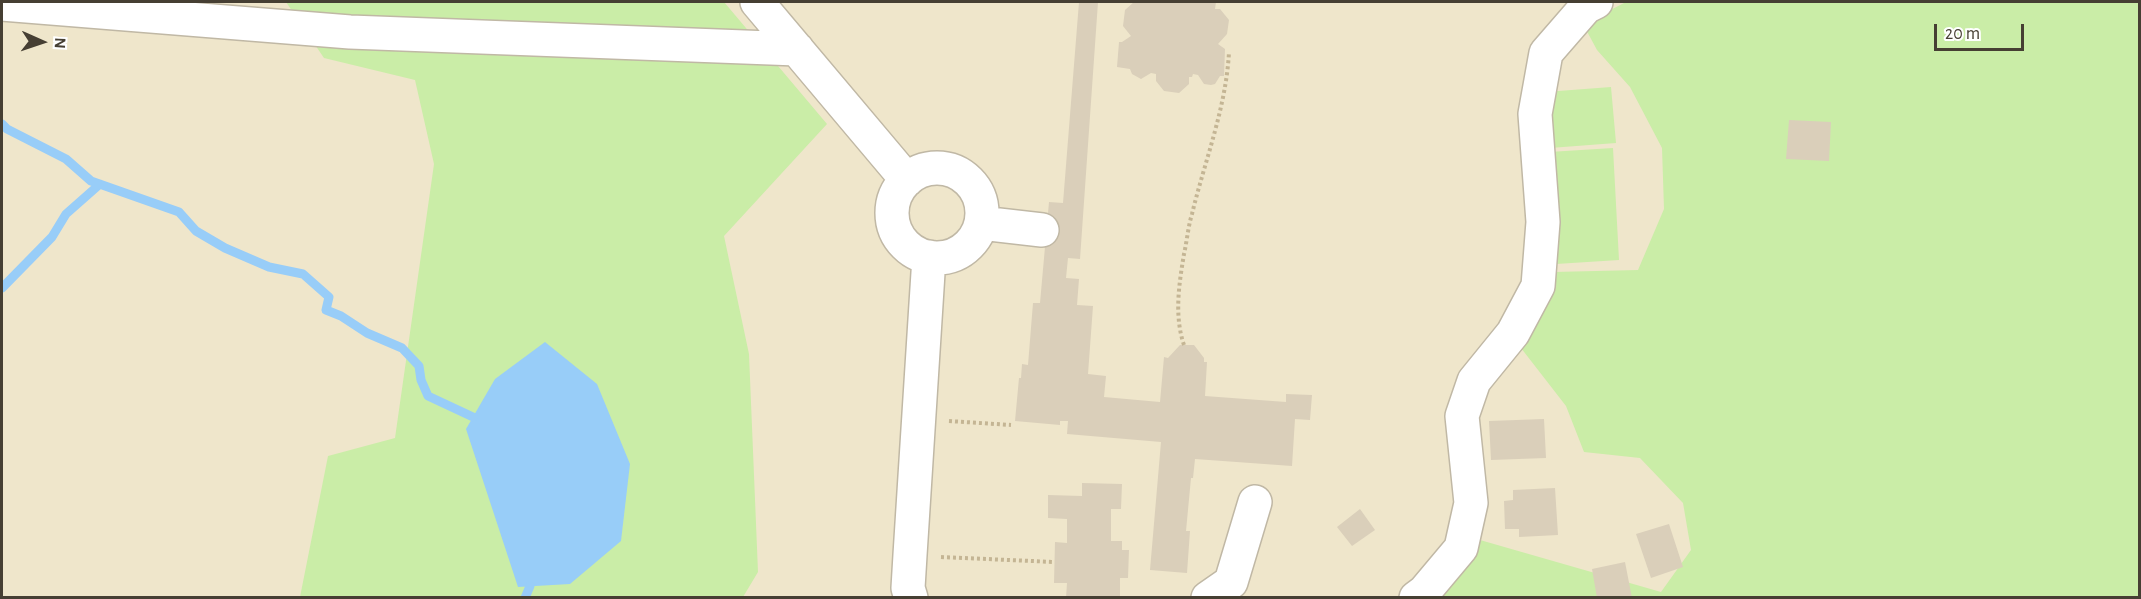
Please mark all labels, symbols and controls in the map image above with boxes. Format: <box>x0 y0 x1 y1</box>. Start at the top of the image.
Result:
north arrow <box>12 12 72 72</box>
scale bar <box>1937 12 2027 50</box>
text: 20 m <box>1945 25 1980 43</box>
text: N <box>52 37 68 49</box>

